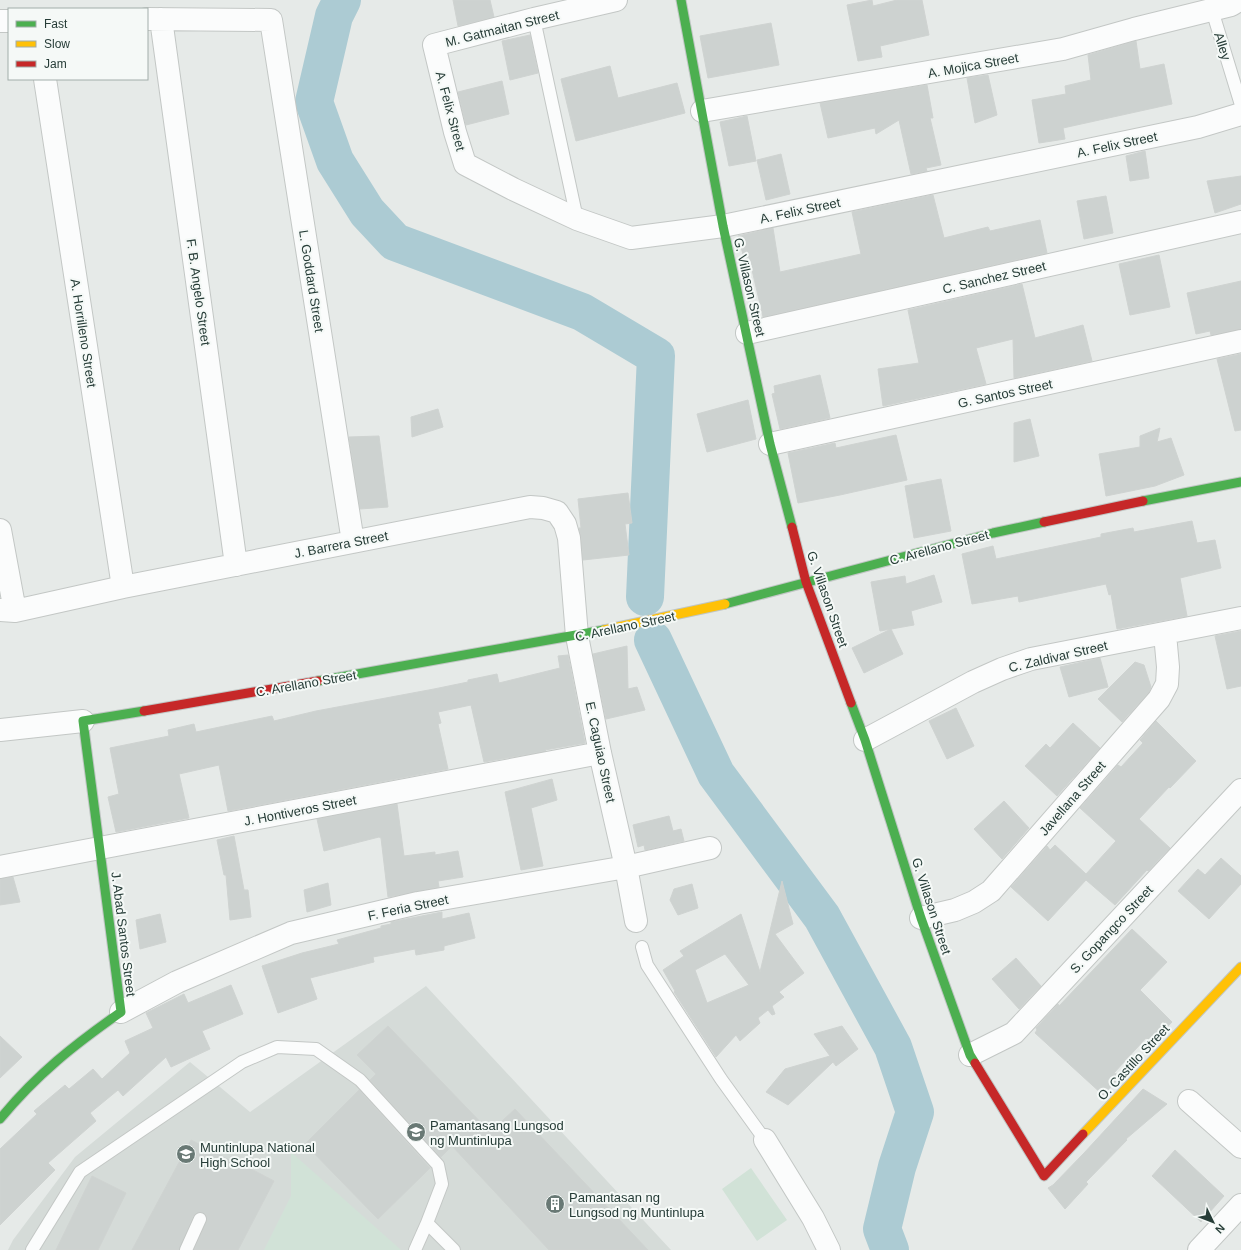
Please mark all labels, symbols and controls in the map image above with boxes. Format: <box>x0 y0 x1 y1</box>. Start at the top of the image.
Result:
street label: M. Gatmaitan Street <box>444 7 561 50</box>
legend <box>8 8 148 80</box>
text: Fast <box>44 17 68 31</box>
street label: Alley <box>1211 30 1234 62</box>
text: Slow <box>44 37 70 51</box>
street label: A. Mojica Street <box>927 50 1020 81</box>
text: Jam <box>44 57 67 71</box>
street label: A. Felix Street <box>433 70 468 153</box>
street label: A. Felix Street <box>1076 129 1159 160</box>
street label: A. Felix Street <box>759 195 842 226</box>
street label: L. Goddard Street <box>296 229 327 334</box>
street label: G. Villason Street <box>731 236 768 338</box>
street label: F. B. Angelo Street <box>184 238 213 347</box>
street label: C. Sanchez Street <box>941 258 1048 297</box>
street label: A. Horrilleno Street <box>68 278 100 389</box>
street label: G. Santos Street <box>957 376 1054 411</box>
street label: C. Arellano Street <box>888 527 991 568</box>
street label: J. Barrera Street <box>293 528 390 561</box>
street label: G. Villason Street <box>804 549 851 650</box>
street label: C. Arellano Street <box>574 608 677 644</box>
street label: C. Zaldivar Street <box>1007 638 1109 675</box>
street label: C. Arellano Street <box>255 667 358 700</box>
street label: E. Caguiao Street <box>583 700 619 804</box>
street label: Javellana Street <box>1036 758 1109 838</box>
street label: J. Hontiveros Street <box>243 792 358 829</box>
street label: G. Villason Street <box>909 856 954 957</box>
street label: J. Abad Santos Street <box>108 871 139 998</box>
street label: S. Gopangco Street <box>1067 882 1156 976</box>
street label: F. Feria Street <box>367 892 450 923</box>
street label: O. Castillo Street <box>1094 1021 1173 1103</box>
place label: Pamantasang Lungsod ng Muntinlupa <box>430 1118 564 1148</box>
school or university icon: Pamantasang Lungsod ng Muntinlupa <box>405 1121 427 1143</box>
place label: Muntinlupa National High School <box>200 1140 315 1170</box>
school or university icon: Muntinlupa National High School <box>175 1143 197 1165</box>
place label: Pamantasan ng Lungsod ng Muntinlupa <box>569 1190 705 1220</box>
building icon: Pamantasan ng Lungsod ng Muntinlupa <box>544 1193 566 1215</box>
north arrow <box>1193 1202 1233 1242</box>
text: N <box>1213 1222 1227 1236</box>

